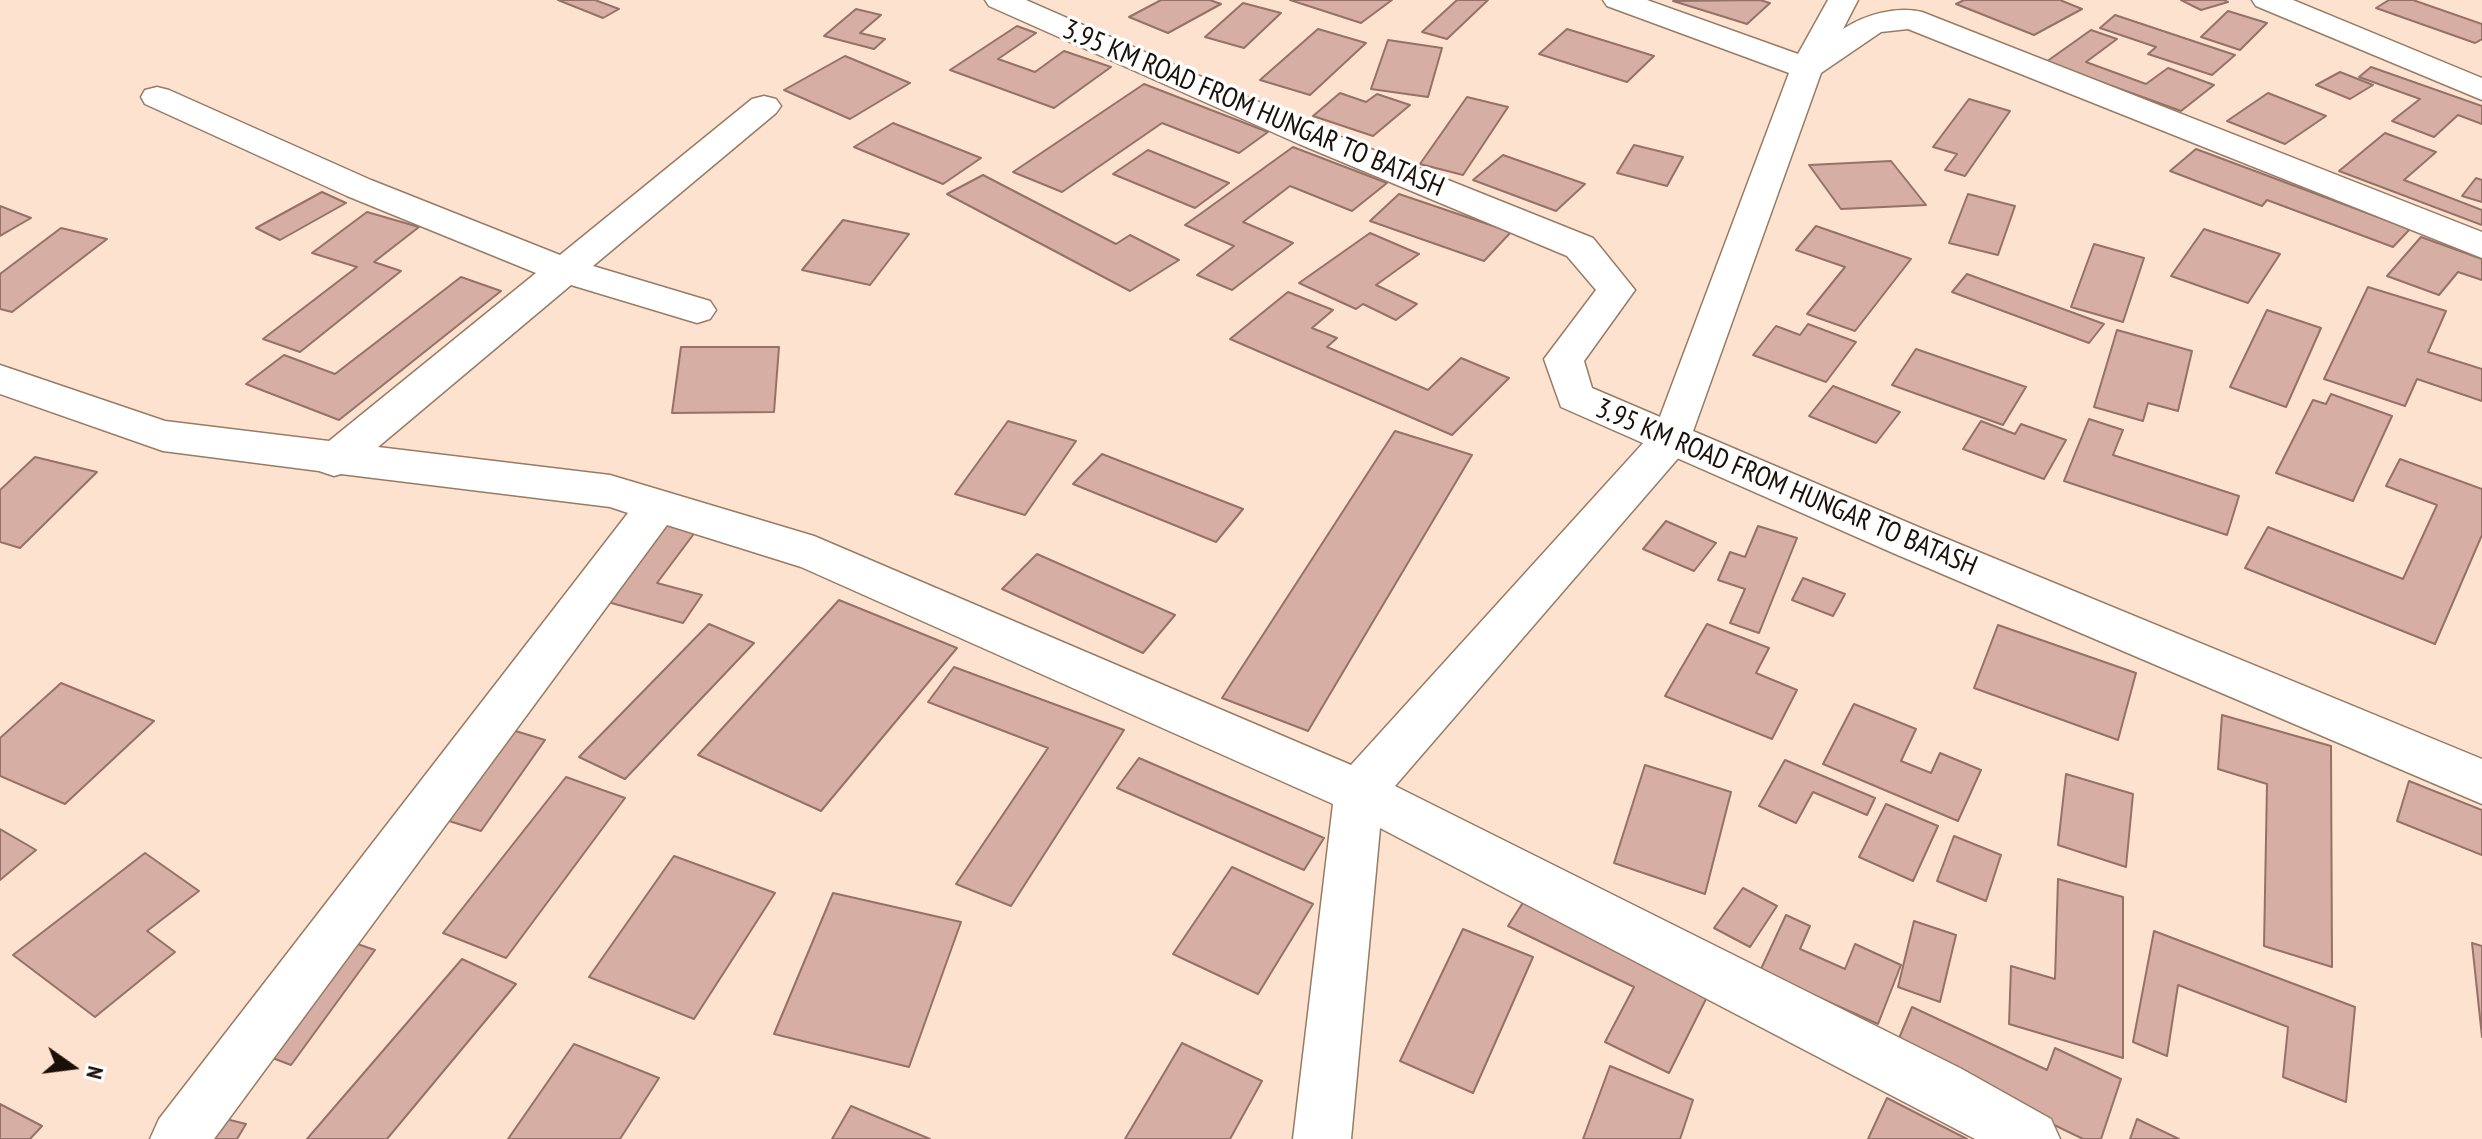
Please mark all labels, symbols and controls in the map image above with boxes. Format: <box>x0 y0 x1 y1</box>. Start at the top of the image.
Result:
street label: 3.95 KM ROAD FROM HUNGAR TO BATASH <box>1057 13 1449 205</box>
street label: 3.95 KM ROAD FROM HUNGAR TO BATASH <box>1590 392 1982 584</box>
north arrow <box>32 1027 112 1107</box>
text: N <box>80 1064 110 1082</box>

